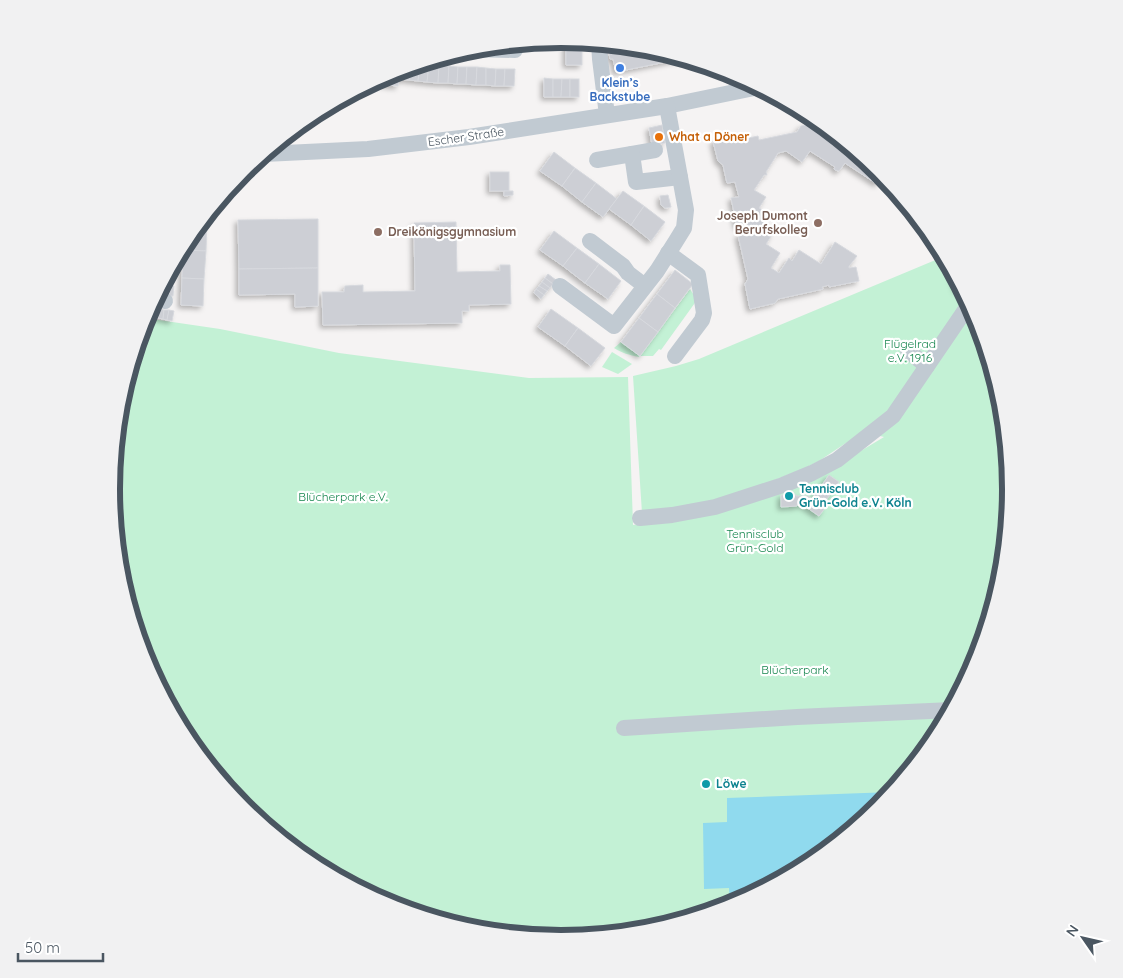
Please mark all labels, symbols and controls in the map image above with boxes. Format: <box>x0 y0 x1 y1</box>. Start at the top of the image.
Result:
marker: Klein’s Backstube <box>614 62 626 74</box>
place label: Klein’s Backstube <box>590 75 650 104</box>
street label: Escher Straße <box>427 124 505 149</box>
place label: What a Döner <box>669 129 750 144</box>
marker: What a Döner <box>653 131 665 143</box>
place label: Joseph Dumont Berufskolleg <box>717 208 808 237</box>
marker: Joseph Dumont Berufskolleg <box>812 217 824 229</box>
place label: Dreikönigsgymnasium <box>388 224 516 239</box>
marker: Dreikönigsgymnasium <box>372 226 384 238</box>
park label: Flügelrad e.V. 1916 <box>884 336 936 365</box>
place label: Tennisclub Grün-Gold e.V. Köln <box>799 481 912 510</box>
park label: Blücherpark e.V. <box>298 489 388 504</box>
marker: Tennisclub Grün-Gold e.V. Köln <box>783 490 795 502</box>
park label: Tennisclub Grün-Gold <box>726 526 784 555</box>
park label: Blücherpark <box>761 662 829 677</box>
place label: Löwe <box>716 776 747 791</box>
marker: Löwe <box>700 778 712 790</box>
north arrow <box>1058 913 1108 963</box>
text: N <box>1062 921 1083 940</box>
scale bar <box>18 930 102 962</box>
text: 50 m <box>25 938 60 957</box>

